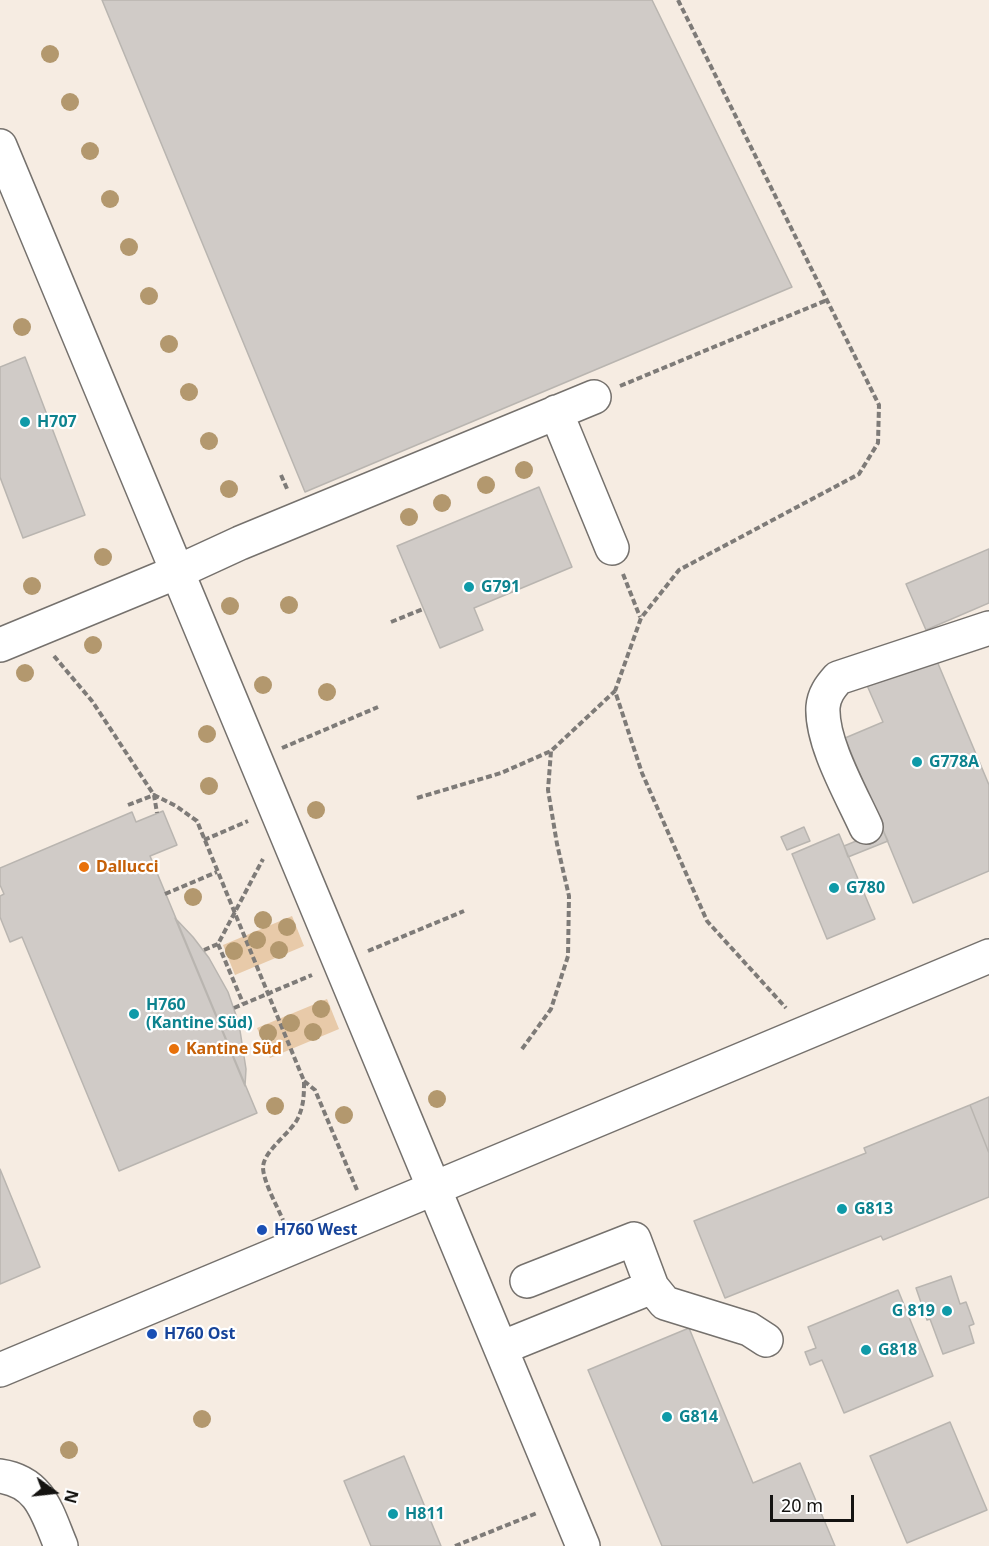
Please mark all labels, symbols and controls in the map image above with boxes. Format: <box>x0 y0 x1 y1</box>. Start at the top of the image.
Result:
place label: H707 <box>37 412 77 432</box>
marker: H707 <box>18 415 32 429</box>
place label: G791 <box>481 577 520 597</box>
marker: G791 <box>462 580 476 594</box>
place label: G778A <box>929 752 979 772</box>
marker: G778A <box>910 755 924 769</box>
place label: Dallucci <box>96 857 159 877</box>
marker: Dallucci <box>77 860 91 874</box>
place label: G780 <box>846 878 885 898</box>
marker: G780 <box>827 881 841 895</box>
place label: H760 (Kantine Süd) <box>146 995 253 1033</box>
marker: H760 (Kantine Süd) <box>127 1007 141 1021</box>
place label: Kantine Süd <box>186 1039 282 1059</box>
marker: Kantine Süd <box>167 1042 181 1056</box>
place label: G813 <box>854 1199 893 1219</box>
marker: G813 <box>835 1202 849 1216</box>
place label: H760 West <box>274 1220 358 1240</box>
marker: H760 West <box>255 1223 269 1237</box>
place label: G 819 <box>892 1301 935 1321</box>
marker: G 819 <box>940 1304 954 1318</box>
place label: H760 Ost <box>164 1324 235 1344</box>
marker: H760 Ost <box>145 1327 159 1341</box>
place label: G818 <box>878 1340 917 1360</box>
marker: G818 <box>859 1343 873 1357</box>
place label: G814 <box>679 1407 718 1427</box>
marker: G814 <box>660 1410 674 1424</box>
north arrow <box>24 1462 84 1522</box>
scale bar <box>773 1483 857 1521</box>
text: N <box>59 1488 84 1506</box>
text: 20 m <box>781 1493 823 1517</box>
place label: H811 <box>405 1504 445 1524</box>
marker: H811 <box>386 1507 400 1521</box>

